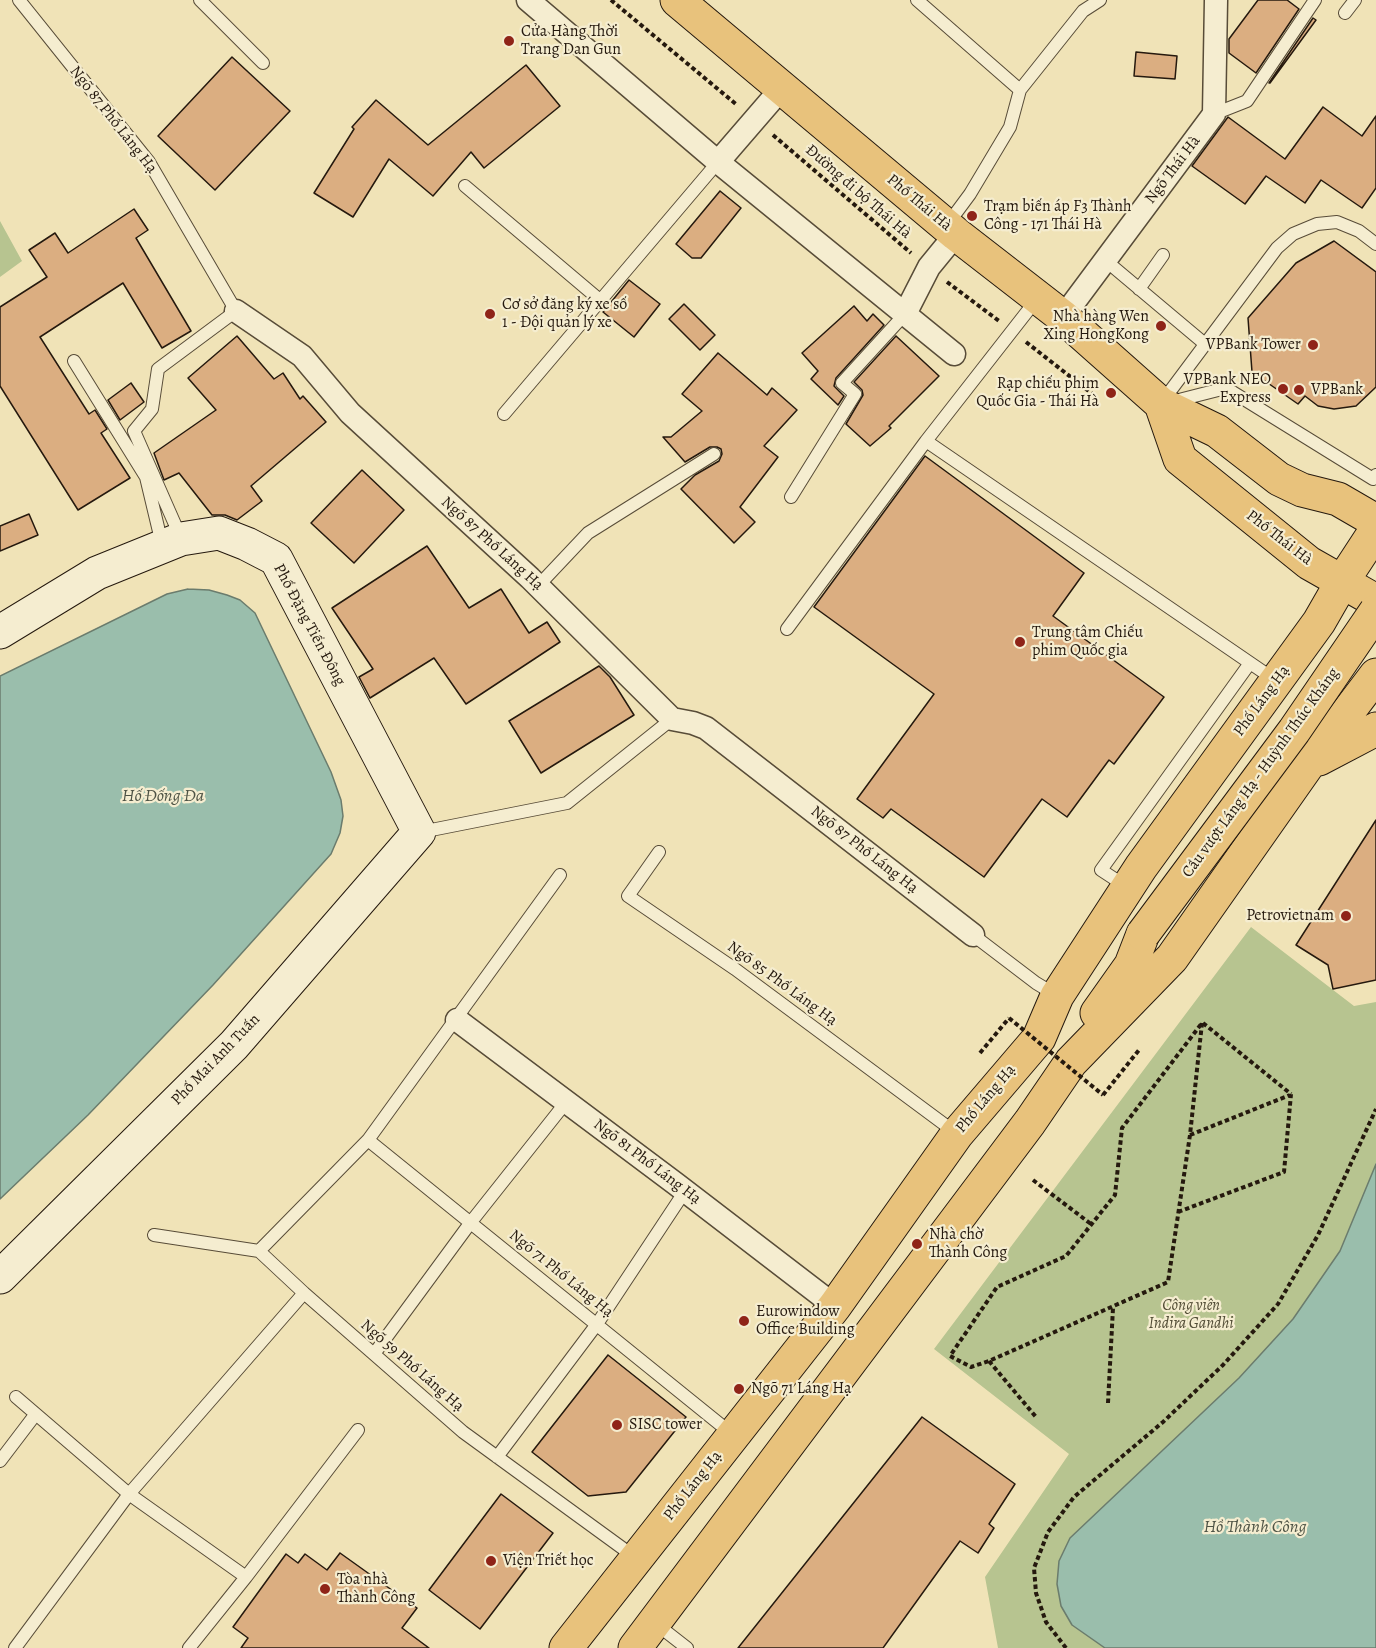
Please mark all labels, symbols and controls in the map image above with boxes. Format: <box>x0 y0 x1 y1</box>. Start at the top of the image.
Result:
place label: Cửa Hàng Thời Trang Dan Gun <box>521 22 621 60</box>
marker: Cửa Hàng Thời Trang Dan Gun <box>502 34 516 48</box>
street label: Ngõ 87 Phố Láng Hạ <box>65 62 161 178</box>
street label: Ngõ Thái Hà <box>1141 132 1205 208</box>
street label: Đường đi bộ Thái Hà <box>801 141 915 243</box>
street label: Phố Thái Hà <box>883 170 955 236</box>
place label: Trạm biến áp F3 Thành Công - 171 Thái Hà <box>984 197 1132 235</box>
marker: Trạm biến áp F3 Thành Công - 171 Thái Hà <box>965 209 979 223</box>
place label: Cơ sở đăng ký xe số 1 - Đội quản lý xe <box>502 295 627 333</box>
marker: Cơ sở đăng ký xe số 1 - Đội quản lý xe <box>483 307 497 321</box>
place label: Nhà hàng Wen Xing HongKong <box>1044 307 1149 345</box>
marker: Nhà hàng Wen Xing HongKong <box>1154 319 1168 333</box>
place label: VPBank Tower <box>1206 335 1301 355</box>
marker: VPBank Tower <box>1306 338 1320 352</box>
place label: VPBank NEO Express <box>1184 370 1271 408</box>
place label: Rạp chiếu phim Quốc Gia - Thái Hà <box>976 374 1099 412</box>
place label: VPBank <box>1311 380 1363 400</box>
marker: VPBank NEO Express <box>1276 382 1290 396</box>
marker: VPBank <box>1292 383 1306 397</box>
marker: Rạp chiếu phim Quốc Gia - Thái Hà <box>1104 386 1118 400</box>
street label: Ngõ 87 Phố Láng Hạ <box>437 493 547 595</box>
street label: Phố Thái Hà <box>1242 506 1316 570</box>
street label: Phố Đặng Tiến Đông <box>269 561 349 689</box>
place label: Trung tâm Chiếu phim Quốc gia <box>1032 623 1143 661</box>
marker: Trung tâm Chiếu phim Quốc gia <box>1013 635 1027 649</box>
street label: Phố Láng Hạ <box>1230 662 1294 740</box>
street label: Cầu vượt Láng Hạ - Huỳnh Thúc Kháng <box>1178 664 1344 882</box>
water label: Hố Đống Đa <box>122 786 204 808</box>
street label: Ngõ 87 Phố Láng Hạ <box>806 802 922 898</box>
place label: Petrovietnam <box>1246 906 1334 926</box>
marker: Petrovietnam <box>1339 909 1353 923</box>
street label: Ngõ 85 Phố Láng Hạ <box>723 938 841 1030</box>
street label: Phố Mai Anh Tuấn <box>168 1010 264 1110</box>
street label: Phố Láng Hạ <box>952 1061 1020 1137</box>
street label: Ngõ 81 Phố Láng Hạ <box>589 1115 705 1209</box>
place label: Nhà chờ Thành Công <box>929 1225 1007 1263</box>
street label: Ngõ 71 Phố Láng Hạ <box>505 1226 617 1322</box>
marker: Nhà chờ Thành Công <box>910 1237 924 1251</box>
park label: Công viên Indira Gandhi <box>1148 1296 1234 1334</box>
place label: Eurowindow Office Building <box>756 1302 855 1340</box>
marker: Eurowindow Office Building <box>737 1314 751 1328</box>
street label: Ngõ 59 Phố Láng Hạ <box>356 1316 468 1416</box>
place label: Ngõ 71 Láng Hạ <box>751 1379 851 1399</box>
marker: Ngõ 71 Láng Hạ <box>732 1382 746 1396</box>
place label: SISC tower <box>629 1415 702 1435</box>
marker: SISC tower <box>610 1418 624 1432</box>
street label: Phố Láng Hạ <box>660 1447 726 1525</box>
water label: Hồ Thành Công <box>1203 1517 1307 1539</box>
place label: Viện Triết học <box>503 1551 594 1571</box>
marker: Viện Triết học <box>484 1554 498 1568</box>
place label: Tòa nhà Thành Công <box>337 1570 415 1608</box>
marker: Tòa nhà Thành Công <box>318 1582 332 1596</box>

